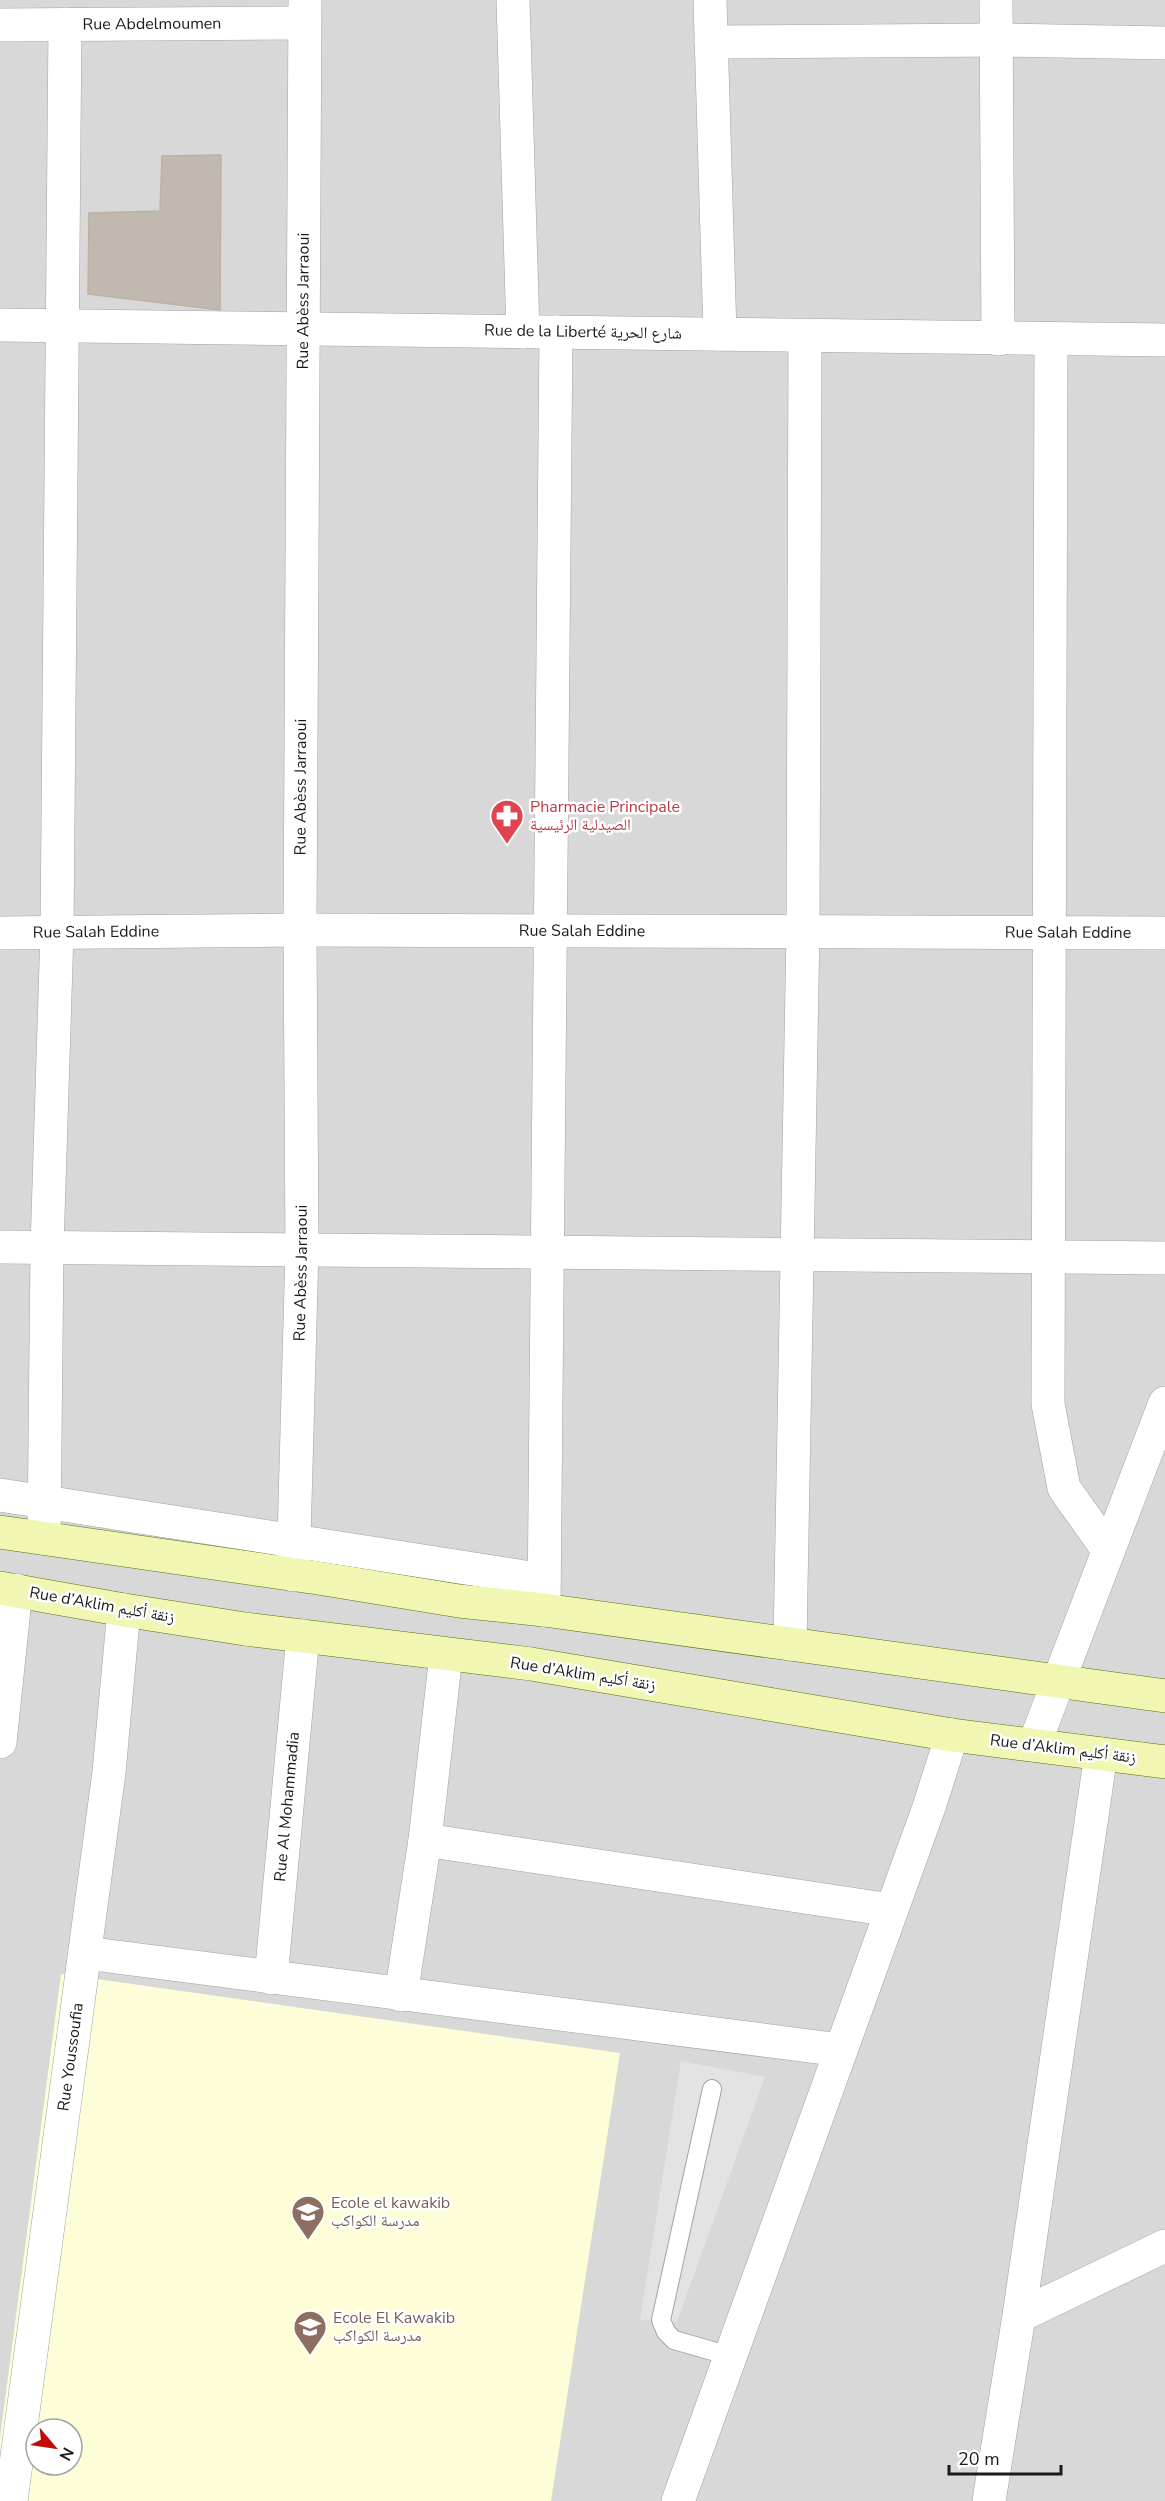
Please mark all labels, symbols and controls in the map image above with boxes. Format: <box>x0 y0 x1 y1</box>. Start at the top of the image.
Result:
street label: Rue Abdelmoumen <box>83 13 221 35</box>
street label: Rue Abèss Jarraoui <box>292 233 315 369</box>
street label: Rue de la Liberté شارع الحرية <box>484 319 682 345</box>
street label: Rue Abèss Jarraoui <box>289 719 312 855</box>
place label: Pharmacie Principale الصيدلية الرئيسية <box>530 796 680 836</box>
pharmacy icon: Pharmacie Principale الصيدلية الرئيسية <box>489 798 525 845</box>
street label: Rue Salah Eddine <box>33 920 159 944</box>
street label: Rue Salah Eddine <box>519 920 645 942</box>
street label: Rue Salah Eddine <box>1005 921 1131 944</box>
street label: Rue Abèss Jarraoui <box>288 1205 313 1342</box>
street label: Rue d’Aklim زنقة أكليم <box>28 1581 176 1629</box>
street label: Rue d’Aklim زنقة أكليم <box>509 1652 657 1696</box>
street label: Rue d’Aklim زنقة أكليم <box>989 1729 1137 1769</box>
street label: Rue Al Mohammadia <box>269 1731 305 1883</box>
street label: Rue Youssoufia <box>53 2001 89 2113</box>
place label: Ecole el kawakib مدرسة الكواكب <box>331 2192 450 2232</box>
school or university icon: Ecole el kawakib مدرسة الكواكب <box>290 2194 326 2241</box>
place label: Ecole El Kawakib مدرسة الكواكب <box>333 2307 455 2347</box>
school or university icon: Ecole El Kawakib مدرسة الكواكب <box>292 2309 328 2356</box>
north arrow <box>24 2417 84 2477</box>
scale bar <box>949 2438 1062 2476</box>
text: N <box>54 2443 79 2464</box>
text: 20 m <box>958 2447 1000 2471</box>

